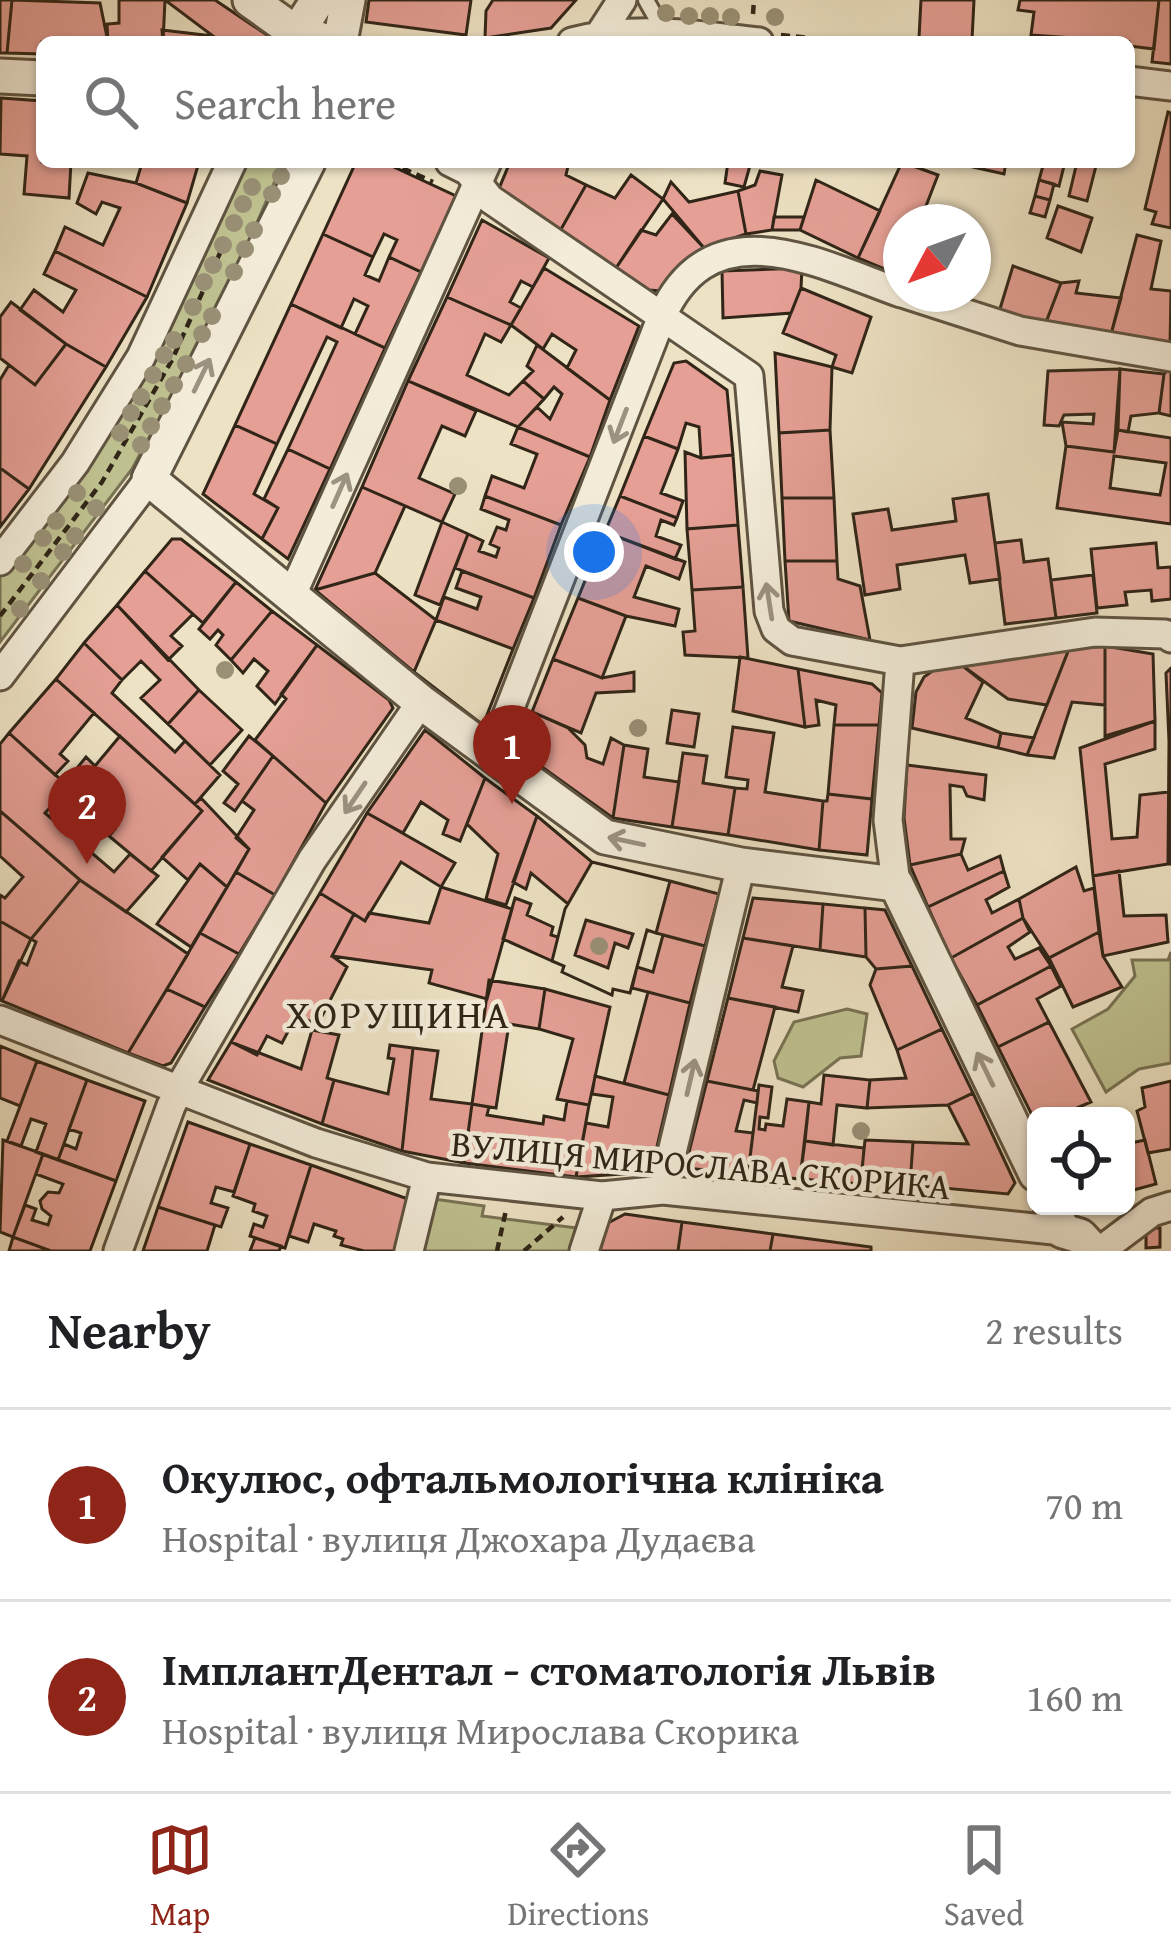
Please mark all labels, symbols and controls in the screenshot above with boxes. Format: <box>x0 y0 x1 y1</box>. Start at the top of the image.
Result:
search box <box>36 36 1135 168</box>
icon: search <box>78 69 144 135</box>
text: Search here <box>174 70 396 135</box>
north arrow <box>883 204 991 312</box>
one-way arrow <box>191 358 214 393</box>
one-way arrow <box>608 406 630 443</box>
one-way arrow <box>330 473 352 509</box>
your location <box>564 522 624 582</box>
one-way arrow <box>757 582 780 621</box>
pin: 1 <box>473 705 551 804</box>
pin: 2 <box>48 765 126 864</box>
one-way arrow <box>343 781 368 814</box>
one-way arrow <box>608 829 646 852</box>
district label: ХОРУЩИНА <box>286 985 512 1042</box>
one-way arrow <box>973 1052 995 1088</box>
one-way arrow <box>680 1058 703 1096</box>
map controls <box>1027 1107 1135 1215</box>
button: locate <box>1027 1107 1135 1215</box>
street label: ВУЛИЦЯ МИРОСЛАВА СКОРИКА <box>449 1116 953 1212</box>
text: Nearby <box>48 1292 211 1367</box>
text: 2 results <box>985 1301 1123 1358</box>
text: Окулюс, офтальмологічна клініка <box>162 1444 884 1509</box>
text: 1 <box>77 1476 97 1533</box>
text: 70 m <box>1045 1476 1123 1533</box>
text: Hospital · вулиця Джохара Дудаєва <box>162 1509 755 1566</box>
text: ІмплантДентал - стоматологія Львів <box>162 1636 936 1701</box>
text: 2 <box>77 1668 97 1725</box>
text: 160 m <box>1026 1668 1123 1725</box>
text: Hospital · вулиця Мирослава Скорика <box>162 1701 799 1758</box>
tab: Map <box>147 1817 213 1937</box>
tab: Directions <box>508 1817 649 1937</box>
tab: Saved <box>944 1817 1024 1937</box>

